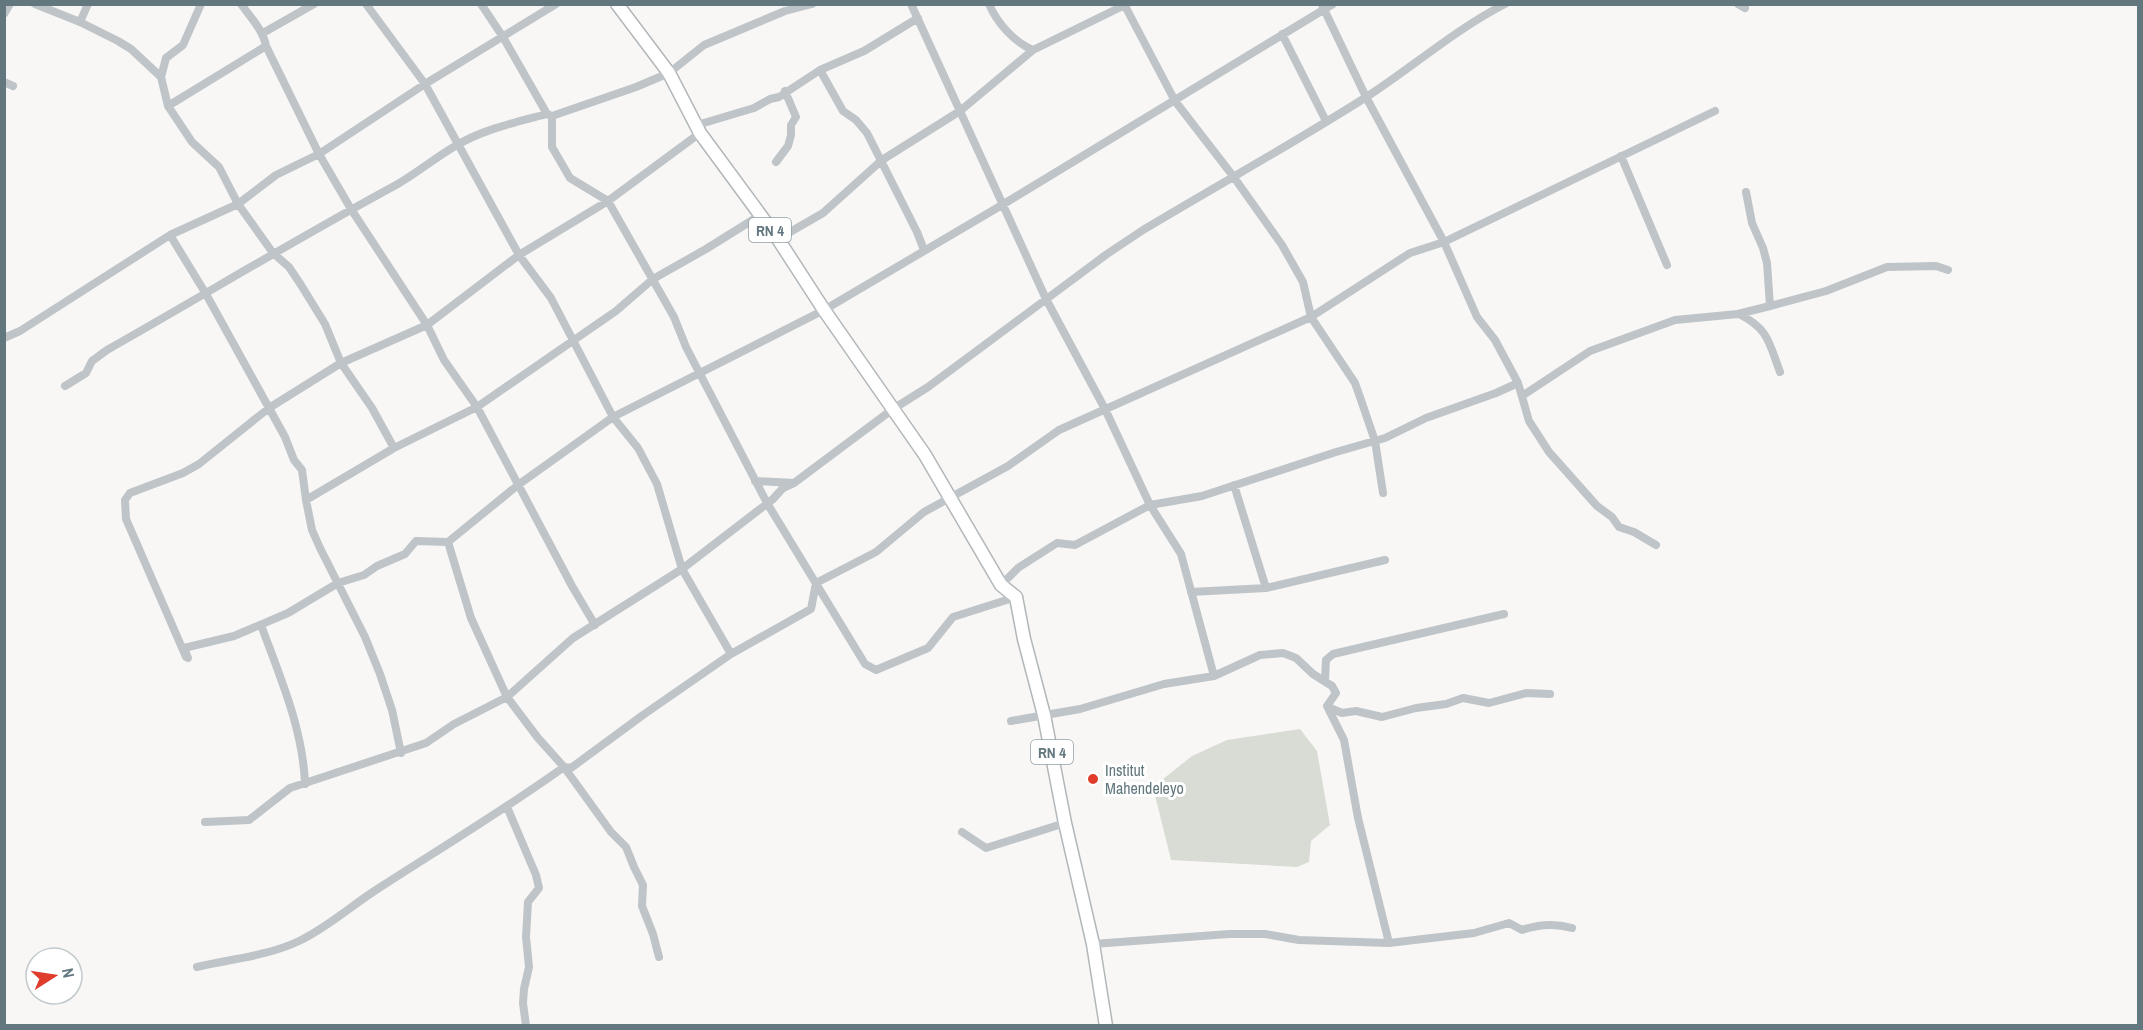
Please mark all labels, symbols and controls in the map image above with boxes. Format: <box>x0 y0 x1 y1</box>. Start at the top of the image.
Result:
road number: RN 4 <box>749 218 791 242</box>
road number: RN 4 <box>1031 740 1073 764</box>
place label: Institut Mahendeleyo <box>1105 759 1184 799</box>
marker: Institut Mahendeleyo <box>1086 772 1100 786</box>
north arrow <box>24 946 84 1006</box>
text: N <box>57 966 80 980</box>

